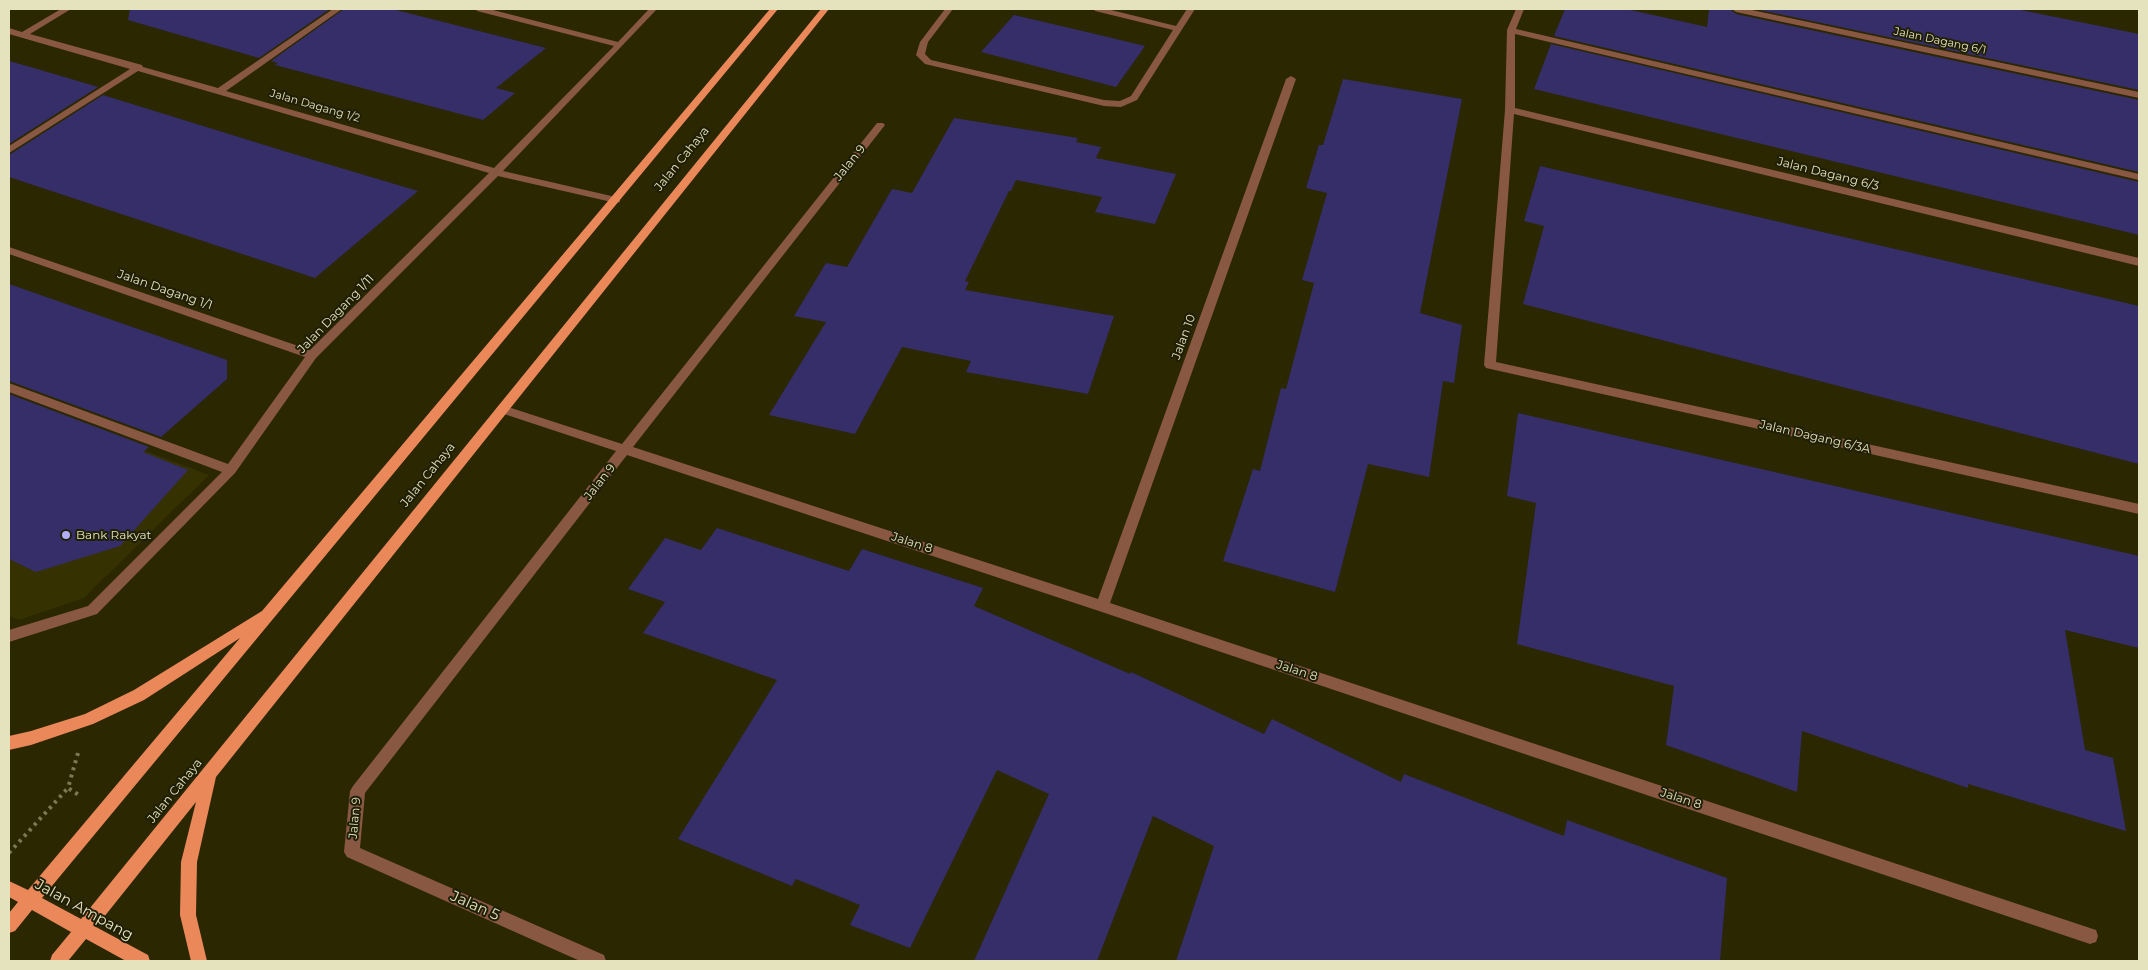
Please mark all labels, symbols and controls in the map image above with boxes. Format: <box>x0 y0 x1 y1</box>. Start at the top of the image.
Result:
street label: Jalan Dagang 6/1 <box>1893 25 1987 57</box>
street label: Jalan Dagang 1/2 <box>268 87 362 125</box>
street label: Jalan Cahaya <box>652 124 712 194</box>
street label: Jalan 9 <box>831 142 869 184</box>
street label: Jalan Dagang 6/3 <box>1775 154 1881 194</box>
street label: Jalan Dagang 1/1 <box>116 267 214 313</box>
street label: Jalan Dagang 1/11 <box>295 272 377 356</box>
street label: Jalan 10 <box>1169 312 1199 362</box>
street label: Jalan Dagang 6/3A <box>1758 417 1872 457</box>
street label: Jalan Cahaya <box>398 440 458 510</box>
street label: Jalan 9 <box>581 461 619 503</box>
place label: Bank Rakyat <box>76 528 151 542</box>
marker: Bank Rakyat <box>60 529 72 541</box>
street label: Jalan 8 <box>890 530 934 556</box>
street label: Jalan 8 <box>1275 658 1319 684</box>
street label: Jalan Cahaya <box>145 756 205 826</box>
street label: Jalan 8 <box>1659 786 1703 812</box>
street label: Jalan 9 <box>346 796 364 840</box>
street label: Jalan Ampang <box>32 876 136 944</box>
street label: Jalan 5 <box>448 887 502 925</box>

